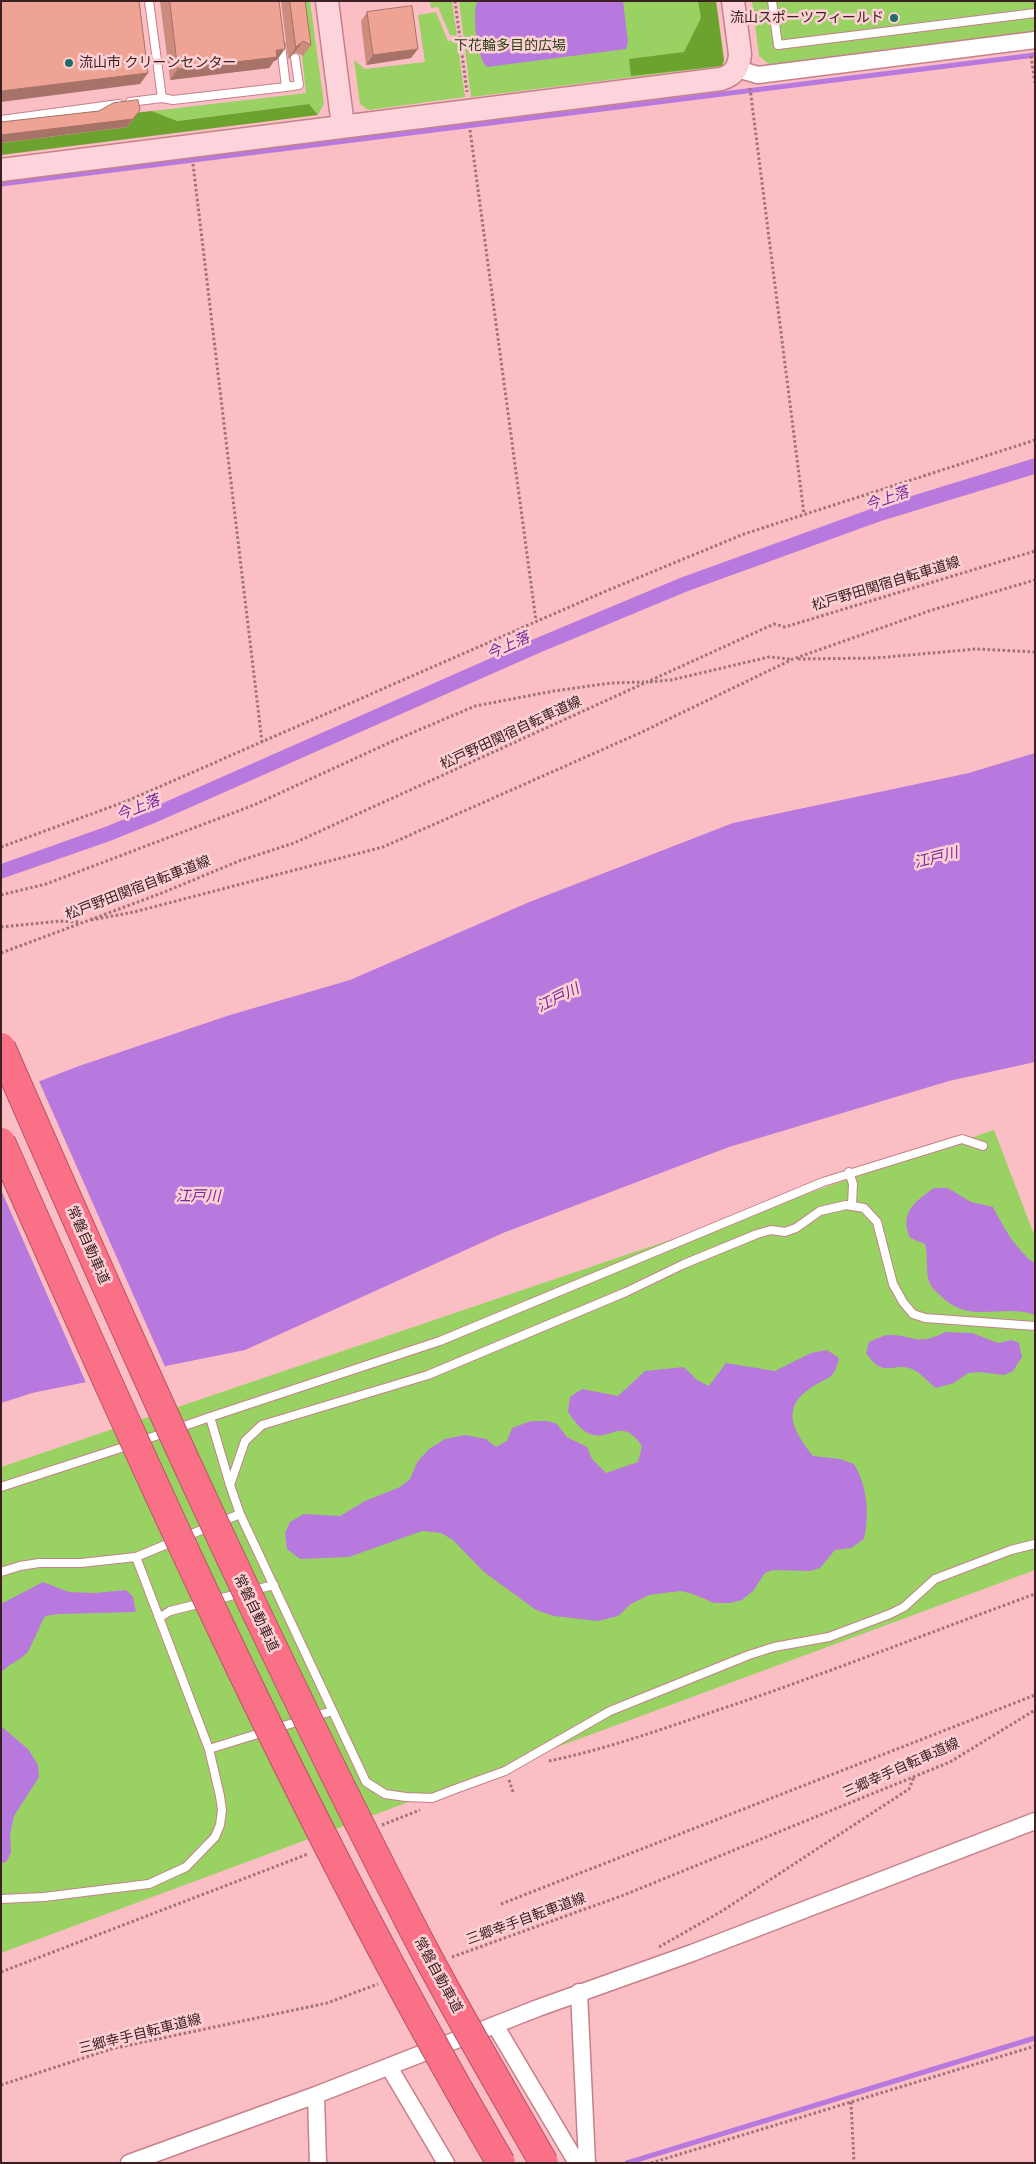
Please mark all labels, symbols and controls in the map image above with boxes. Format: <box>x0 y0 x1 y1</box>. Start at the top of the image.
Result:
place label: 流山スポーツフィールド <box>730 10 884 26</box>
marker: 流山スポーツフィールド <box>888 12 900 24</box>
park label: 下花輪多目的広場 <box>454 38 566 54</box>
place label: 流山市 クリーンセンター <box>79 55 237 71</box>
marker: 流山市 クリーンセンター <box>63 57 75 69</box>
water label: 今上落 <box>863 483 911 515</box>
street label: 松戸野田関宿自転車道線 <box>810 553 962 615</box>
water label: 今上落 <box>484 629 532 663</box>
street label: 松戸野田関宿自転車道線 <box>438 693 584 773</box>
water label: 今上落 <box>114 791 162 825</box>
water label: 江戸川 <box>912 844 960 872</box>
street label: 松戸野田関宿自転車道線 <box>63 853 213 923</box>
water label: 江戸川 <box>534 980 582 1016</box>
water label: 江戸川 <box>176 1187 220 1205</box>
street label: 常磐自動車道 <box>63 1203 113 1287</box>
street label: 常磐自動車道 <box>230 1572 282 1654</box>
street label: 三郷幸手自転車道線 <box>840 1735 962 1801</box>
street label: 三郷幸手自転車道線 <box>464 1890 588 1948</box>
street label: 常磐自動車道 <box>410 1934 466 2016</box>
street label: 三郷幸手自転車道線 <box>77 2011 203 2057</box>

